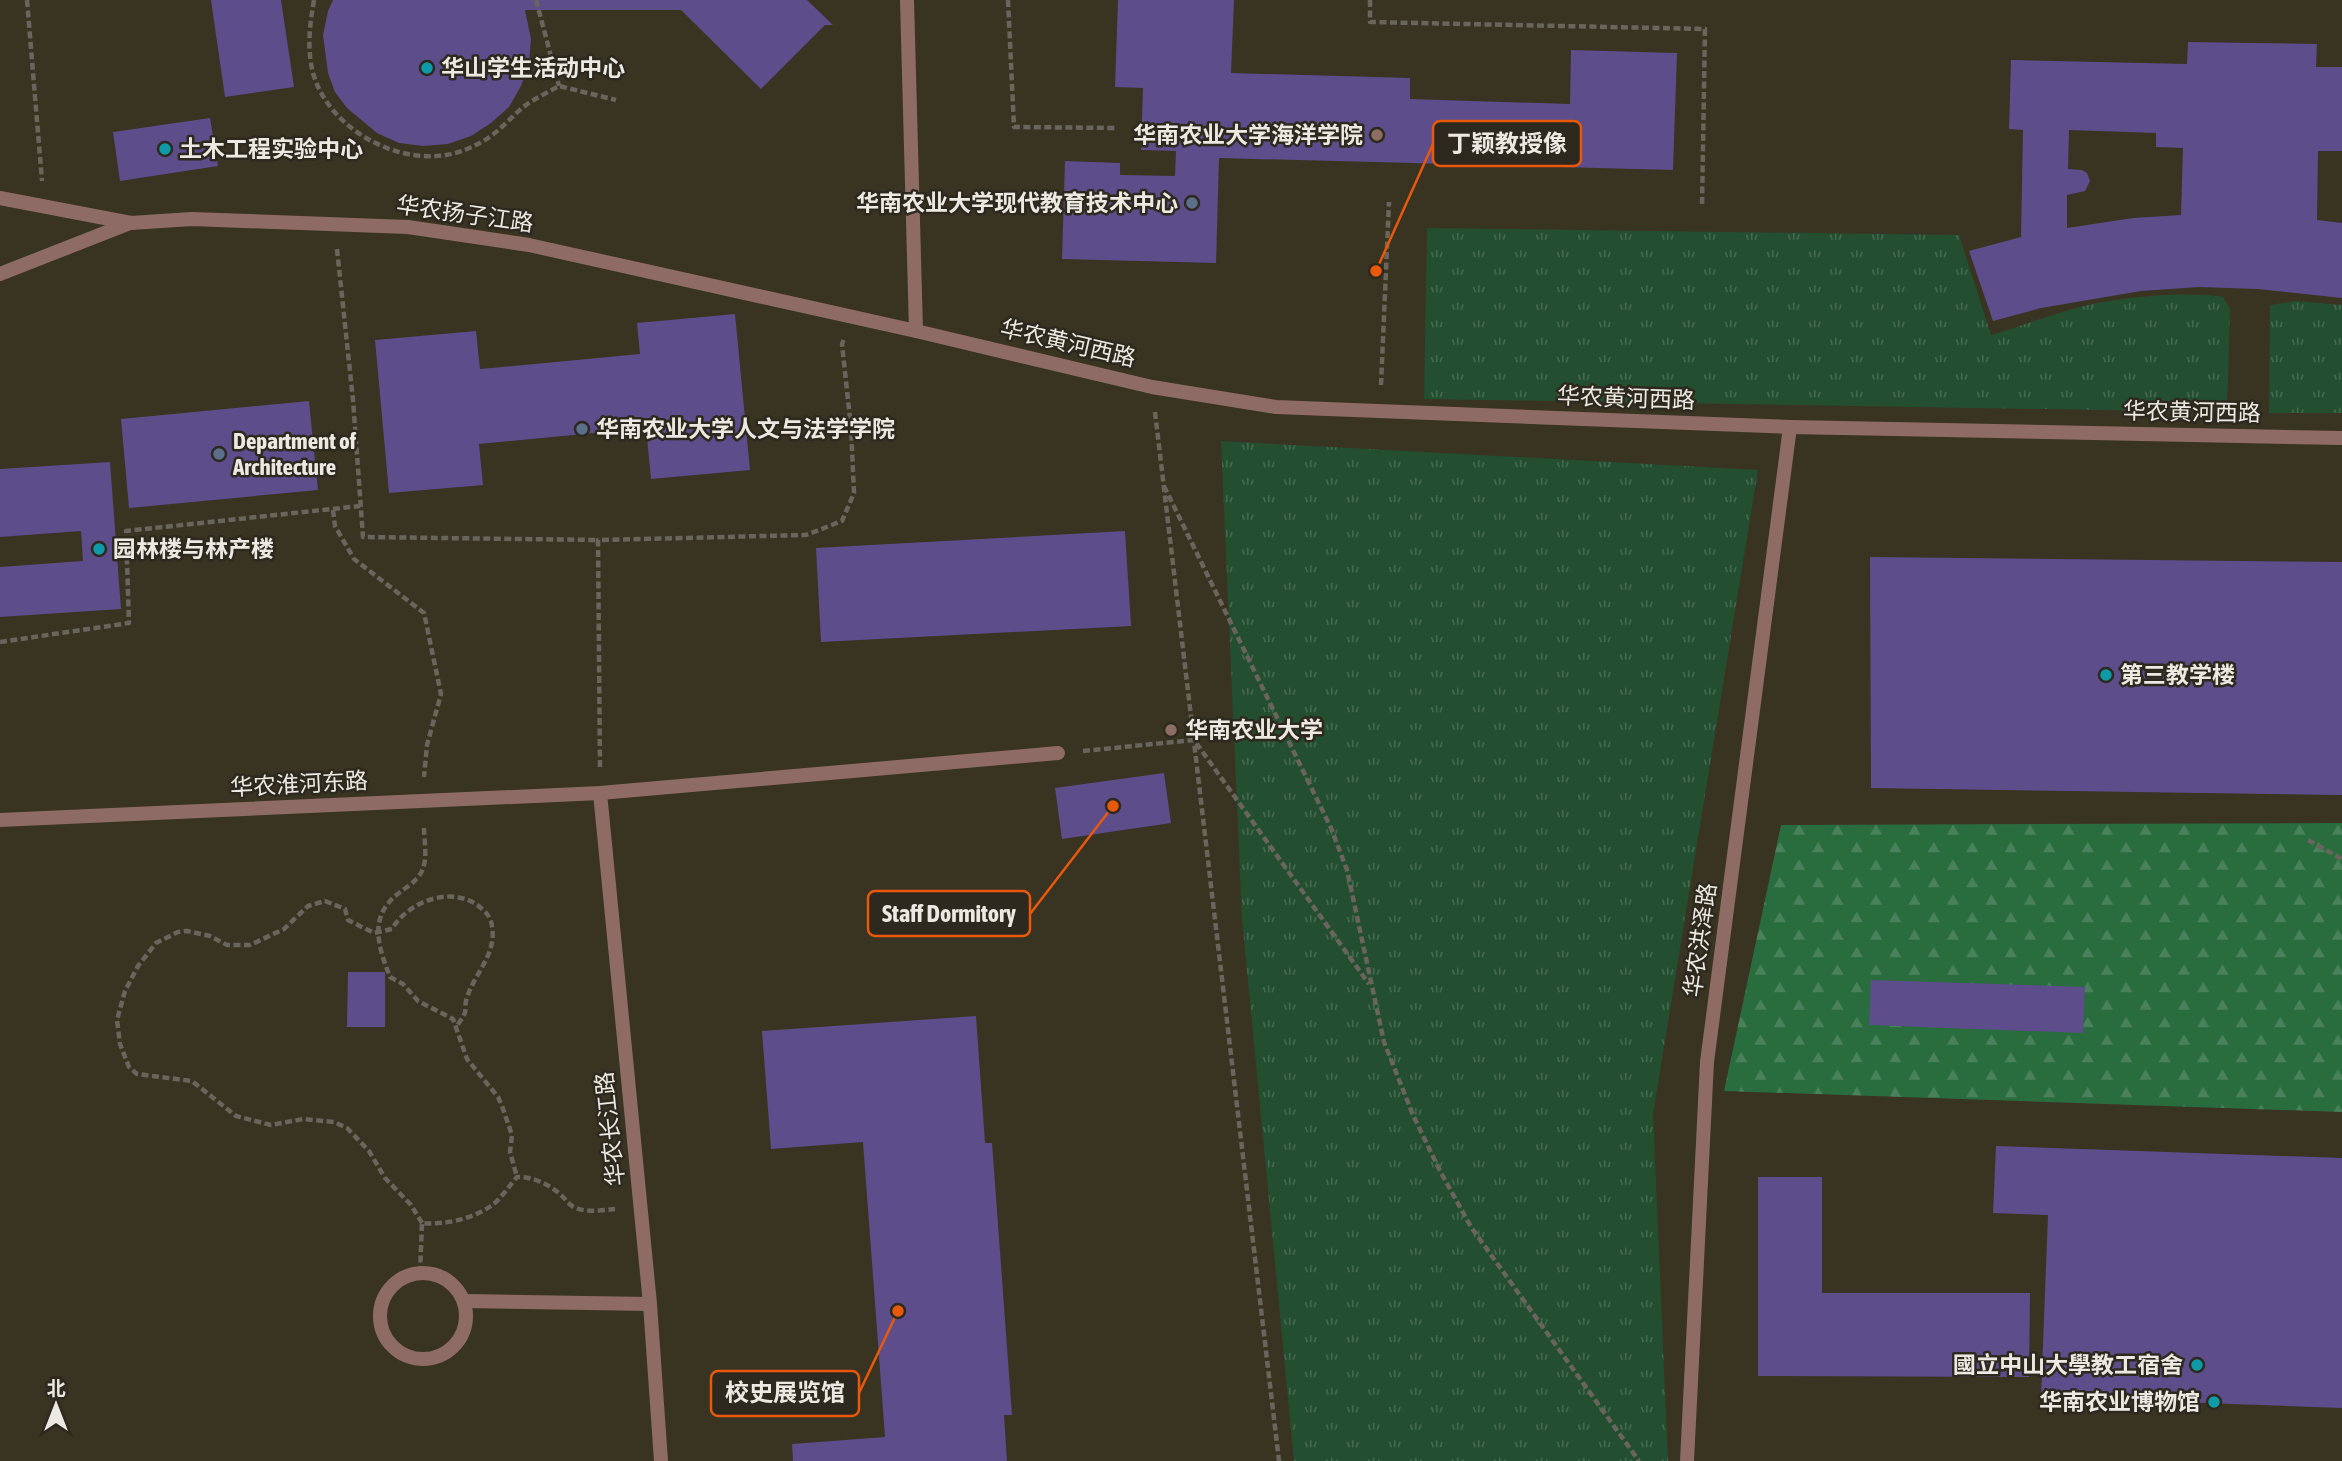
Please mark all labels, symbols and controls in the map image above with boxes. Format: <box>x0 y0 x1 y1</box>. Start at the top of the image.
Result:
place label: 华山学生活动中心 <box>441 55 625 81</box>
marker: 华山学生活动中心 <box>419 60 435 76</box>
callout: 丁颖教授像 <box>1433 121 1581 166</box>
place label: 华南农业大学海洋学院 <box>1133 122 1363 148</box>
marker: 华南农业大学海洋学院 <box>1369 127 1385 143</box>
text: 丁颖教授像 <box>1447 130 1567 157</box>
place label: 土木工程实验中心 <box>179 136 363 162</box>
marker: 土木工程实验中心 <box>157 141 173 157</box>
place label: 华南农业大学现代教育技术中心 <box>856 190 1178 216</box>
street label: 华农扬子江路 <box>395 192 535 236</box>
marker: 华南农业大学现代教育技术中心 <box>1184 195 1200 211</box>
street label: 华农黄河西路 <box>998 315 1138 371</box>
street label: 华农黄河西路 <box>1557 383 1695 413</box>
street label: 华农黄河西路 <box>2123 398 2261 426</box>
place label: 华南农业大学人文与法学学院 <box>596 416 895 442</box>
marker: 华南农业大学人文与法学学院 <box>574 421 590 437</box>
place label: Department of Architecture <box>232 428 357 480</box>
marker: Department of Architecture <box>211 446 227 462</box>
place label: 园林楼与林产楼 <box>113 536 274 562</box>
marker: 园林楼与林产楼 <box>91 541 107 557</box>
place label: 第三教学楼 <box>2120 662 2235 688</box>
marker: 第三教学楼 <box>2098 667 2114 683</box>
place label: 华南农业大学 <box>1185 717 1323 743</box>
marker: 华南农业大学 <box>1163 722 1179 738</box>
street label: 华农淮河东路 <box>229 767 369 801</box>
street label: 华农洪泽路 <box>1679 881 1721 999</box>
callout: Staff Dormitory <box>868 891 1030 936</box>
text: Staff Dormitory <box>882 900 1016 927</box>
street label: 华农长江路 <box>591 1070 629 1188</box>
place label: 國立中山大學教工宿舍 <box>1953 1352 2183 1378</box>
marker: 國立中山大學教工宿舍 <box>2189 1357 2205 1373</box>
north arrow <box>21 1370 91 1440</box>
callout: 校史展览馆 <box>711 1371 859 1416</box>
text: 北 <box>46 1377 66 1399</box>
text: 校史展览馆 <box>725 1379 845 1406</box>
place label: 华南农业博物馆 <box>2039 1389 2200 1415</box>
marker: 华南农业博物馆 <box>2206 1394 2222 1410</box>

